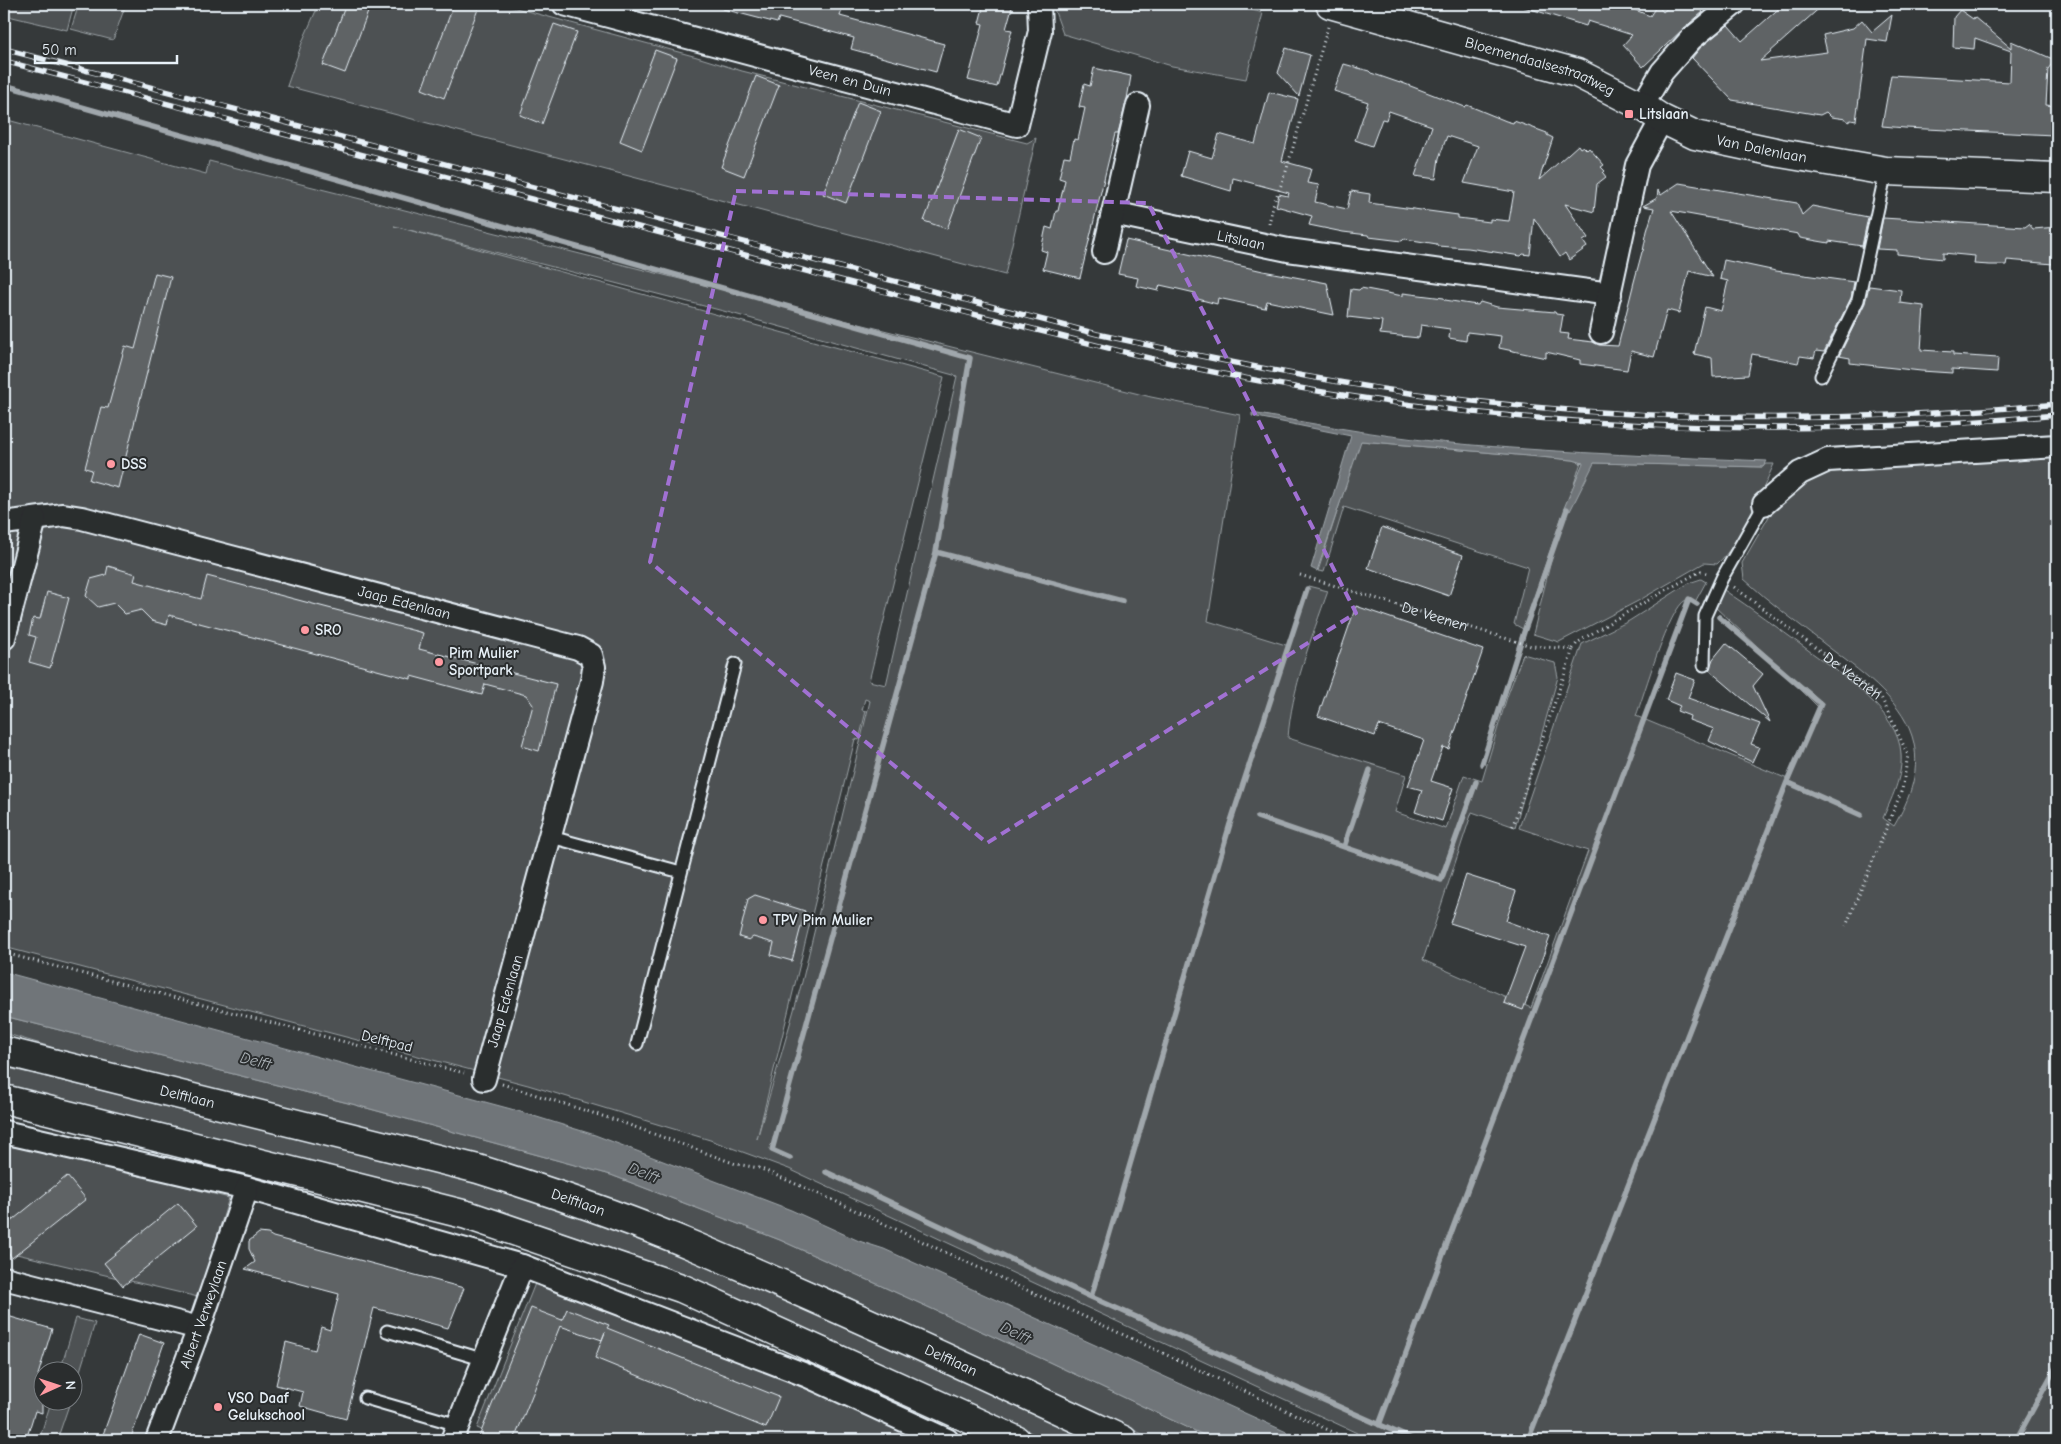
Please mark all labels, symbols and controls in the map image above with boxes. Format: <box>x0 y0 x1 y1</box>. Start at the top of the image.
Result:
scale bar <box>35 32 178 64</box>
street label: Bloemendaalsestraatweg <box>1463 33 1618 100</box>
text: 50 m <box>42 41 77 59</box>
street label: Veen en Duin <box>807 61 893 100</box>
place label: Litslaan <box>1639 105 1689 123</box>
marker: Litslaan <box>1623 108 1635 120</box>
street label: Van Dalenlaan <box>1715 131 1808 166</box>
street label: Litslaan <box>1216 226 1267 254</box>
place label: DSS <box>121 455 147 473</box>
marker: DSS <box>105 458 117 470</box>
street label: Jaap Edenlaan <box>356 582 453 623</box>
street label: De Veenen <box>1400 598 1470 635</box>
place label: SRO <box>315 621 342 639</box>
marker: SRO <box>299 624 311 636</box>
place label: Pim Mulier Sportpark <box>449 644 519 679</box>
street label: De Veenen <box>1820 648 1885 703</box>
marker: Pim Mulier Sportpark <box>433 656 445 668</box>
place label: TPV Pim Mulier <box>773 911 872 929</box>
marker: TPV Pim Mulier <box>757 914 769 926</box>
street label: Jaap Edenlaan <box>483 953 527 1049</box>
street label: Delftpad <box>359 1026 415 1056</box>
water label: Delft <box>238 1048 274 1074</box>
street label: Delftlaan <box>158 1081 217 1112</box>
water label: Delft <box>626 1159 662 1187</box>
street label: Delftlaan <box>549 1184 608 1220</box>
street label: Albert Verweylaan <box>176 1258 231 1371</box>
water label: Delft <box>998 1318 1034 1348</box>
street label: Delftlaan <box>922 1340 980 1380</box>
north arrow <box>32 1362 82 1412</box>
text: N <box>62 1380 79 1390</box>
place label: VSO Daaf Gelukschool <box>228 1389 305 1424</box>
marker: VSO Daaf Gelukschool <box>212 1401 224 1413</box>

